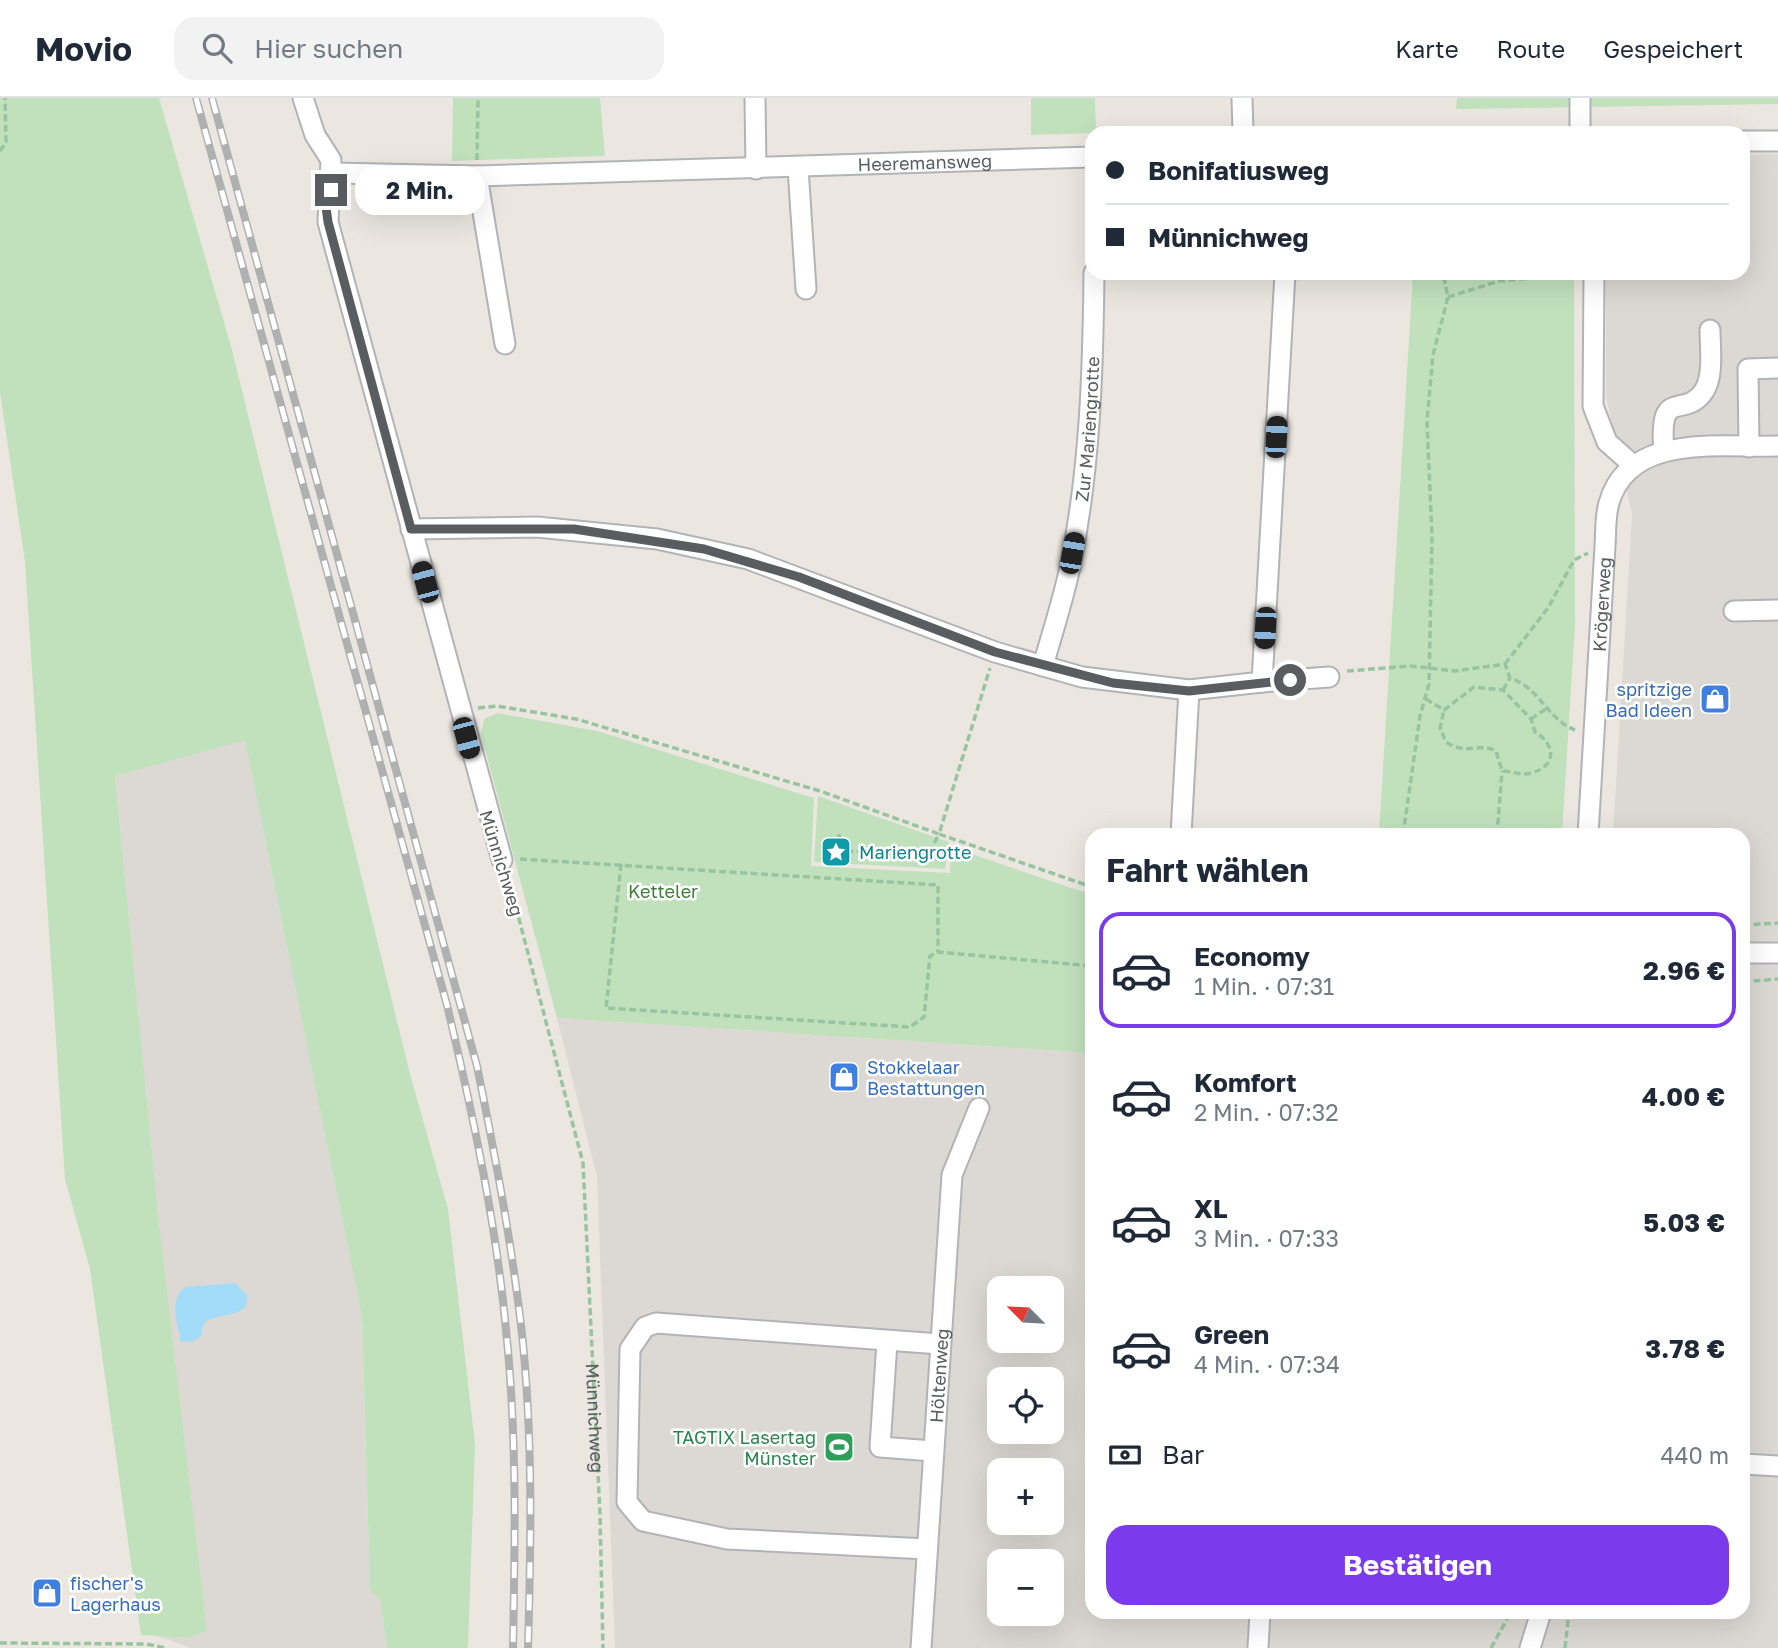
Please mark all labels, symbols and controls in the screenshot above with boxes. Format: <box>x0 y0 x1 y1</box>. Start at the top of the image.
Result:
search box <box>174 17 664 80</box>
text: Movio <box>35 29 132 68</box>
icon: search <box>198 29 236 67</box>
text: Hier suchen <box>254 33 403 64</box>
text: Karte <box>1395 34 1459 63</box>
text: Route <box>1497 34 1565 63</box>
text: Gespeichert <box>1603 34 1743 63</box>
street label: Heeremansweg <box>857 149 992 175</box>
text: Bonifatiusweg <box>1148 155 1329 186</box>
callout: 2 Min. <box>356 166 485 214</box>
route end <box>315 174 347 206</box>
text: 2 Min. <box>386 176 454 204</box>
text: Münnichweg <box>1148 222 1308 253</box>
street label: Zur Mariengrotte <box>1070 356 1103 503</box>
car <box>1265 415 1288 459</box>
car <box>1059 530 1086 576</box>
street label: Krögerweg <box>1588 556 1615 652</box>
car <box>410 559 441 605</box>
car <box>1254 606 1277 650</box>
route start <box>1274 664 1306 696</box>
place label: spritzige Bad Ideen <box>1606 678 1692 721</box>
shop icon: spritzige Bad Ideen <box>1698 682 1732 716</box>
car <box>451 715 482 761</box>
street label: Münnichweg <box>475 807 529 919</box>
place icon: Mariengrotte <box>819 835 853 869</box>
place label: Mariengrotte <box>859 841 971 863</box>
text: Fahrt wählen <box>1106 851 1309 889</box>
park label: Ketteler <box>628 880 698 902</box>
icon: car <box>1110 939 1173 1002</box>
text: Economy <box>1194 941 1310 972</box>
text: 2.96 € <box>1643 955 1725 986</box>
text: 1 Min. · 07:31 <box>1194 972 1334 1000</box>
place label: Stokkelaar Bestattungen <box>867 1056 985 1099</box>
shop icon: Stokkelaar Bestattungen <box>827 1060 861 1094</box>
icon: car <box>1110 1065 1173 1128</box>
text: Komfort <box>1194 1067 1297 1098</box>
text: 4.00 € <box>1642 1081 1725 1112</box>
text: 2 Min. · 07:32 <box>1194 1098 1339 1126</box>
icon: car <box>1110 1191 1173 1254</box>
text: XL <box>1194 1193 1228 1224</box>
text: 5.03 € <box>1643 1207 1725 1238</box>
text: 3 Min. · 07:33 <box>1194 1224 1339 1252</box>
north arrow <box>987 1276 1064 1353</box>
map controls <box>987 1276 1064 1626</box>
icon: car <box>1110 1317 1173 1380</box>
text: Green <box>1194 1319 1269 1350</box>
street label: Höltenweg <box>925 1328 953 1423</box>
text: 3.78 € <box>1645 1333 1725 1364</box>
text: 4 Min. · 07:34 <box>1194 1350 1340 1378</box>
street label: Münnichweg <box>582 1363 609 1473</box>
button: locate <box>987 1367 1064 1444</box>
place label: TAGTIX Lasertag Münster <box>673 1426 816 1469</box>
sports icon: TAGTIX Lasertag Münster <box>822 1430 856 1464</box>
icon: cash <box>1106 1436 1144 1474</box>
text: Bar <box>1162 1439 1204 1470</box>
text: 440 m <box>1661 1441 1729 1469</box>
button: + <box>987 1458 1064 1535</box>
button: Bestätigen <box>1106 1525 1729 1605</box>
button: − <box>987 1549 1064 1626</box>
place label: fischer's Lagerhaus <box>70 1572 161 1615</box>
shop icon: fischer's Lagerhaus <box>30 1576 64 1610</box>

